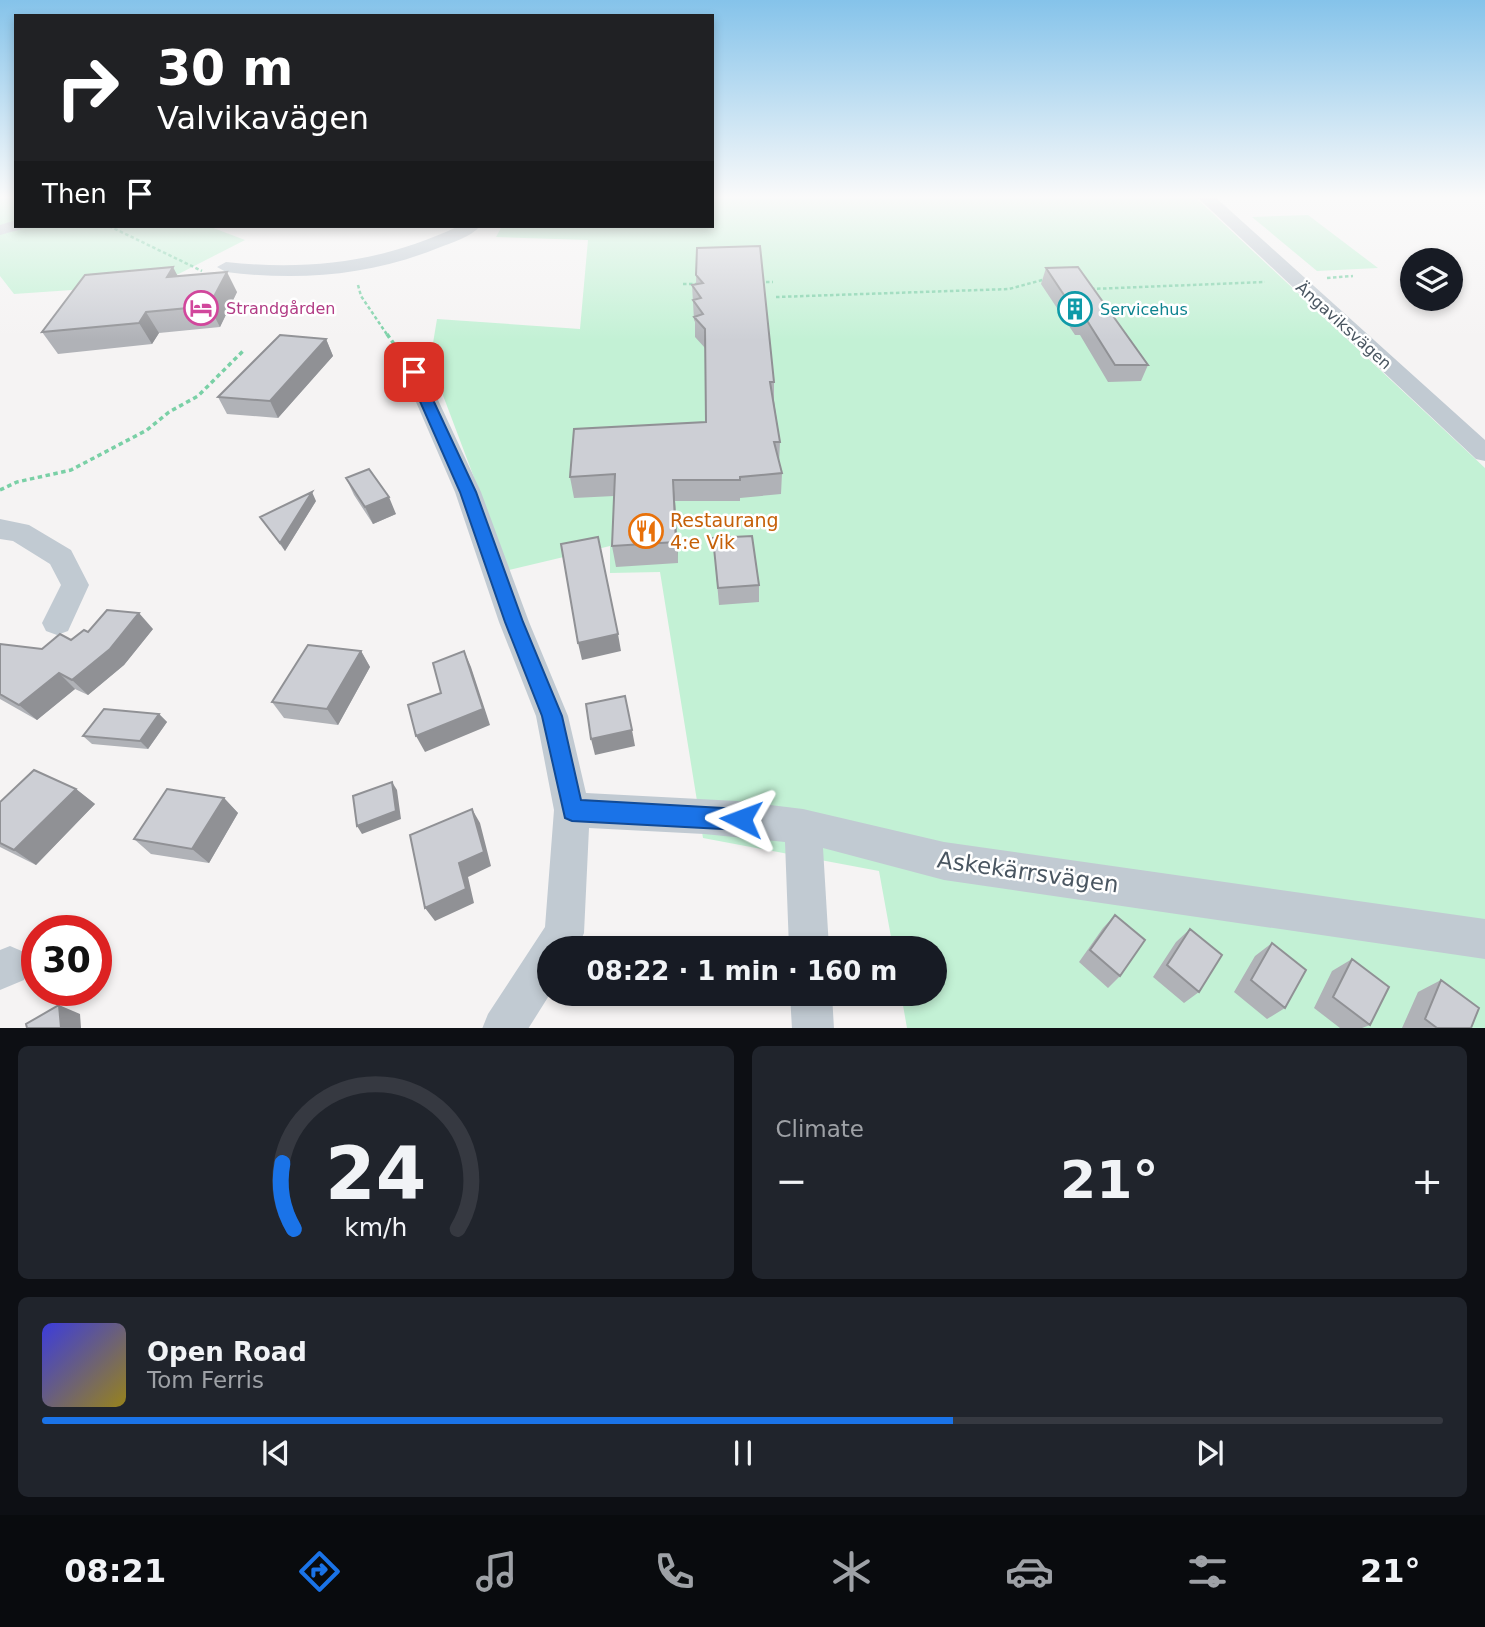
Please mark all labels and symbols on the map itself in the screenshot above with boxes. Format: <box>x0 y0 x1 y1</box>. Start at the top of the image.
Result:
street label: Ängaviksvägen <box>1292 277 1395 373</box>
hotel icon: Strandgården <box>182 289 220 327</box>
building icon: Servicehus <box>1056 290 1094 328</box>
place label: Strandgården <box>226 299 336 318</box>
place label: Servicehus <box>1100 300 1188 319</box>
pin <box>384 342 444 402</box>
place label: Restaurang 4:e Vik <box>670 509 779 553</box>
restaurant icon: Restaurang 4:e Vik <box>627 512 665 550</box>
position arrow <box>704 782 778 856</box>
street label: Askekärrsvägen <box>936 846 1120 898</box>
speed limit sign: 30 <box>21 915 112 1006</box>

